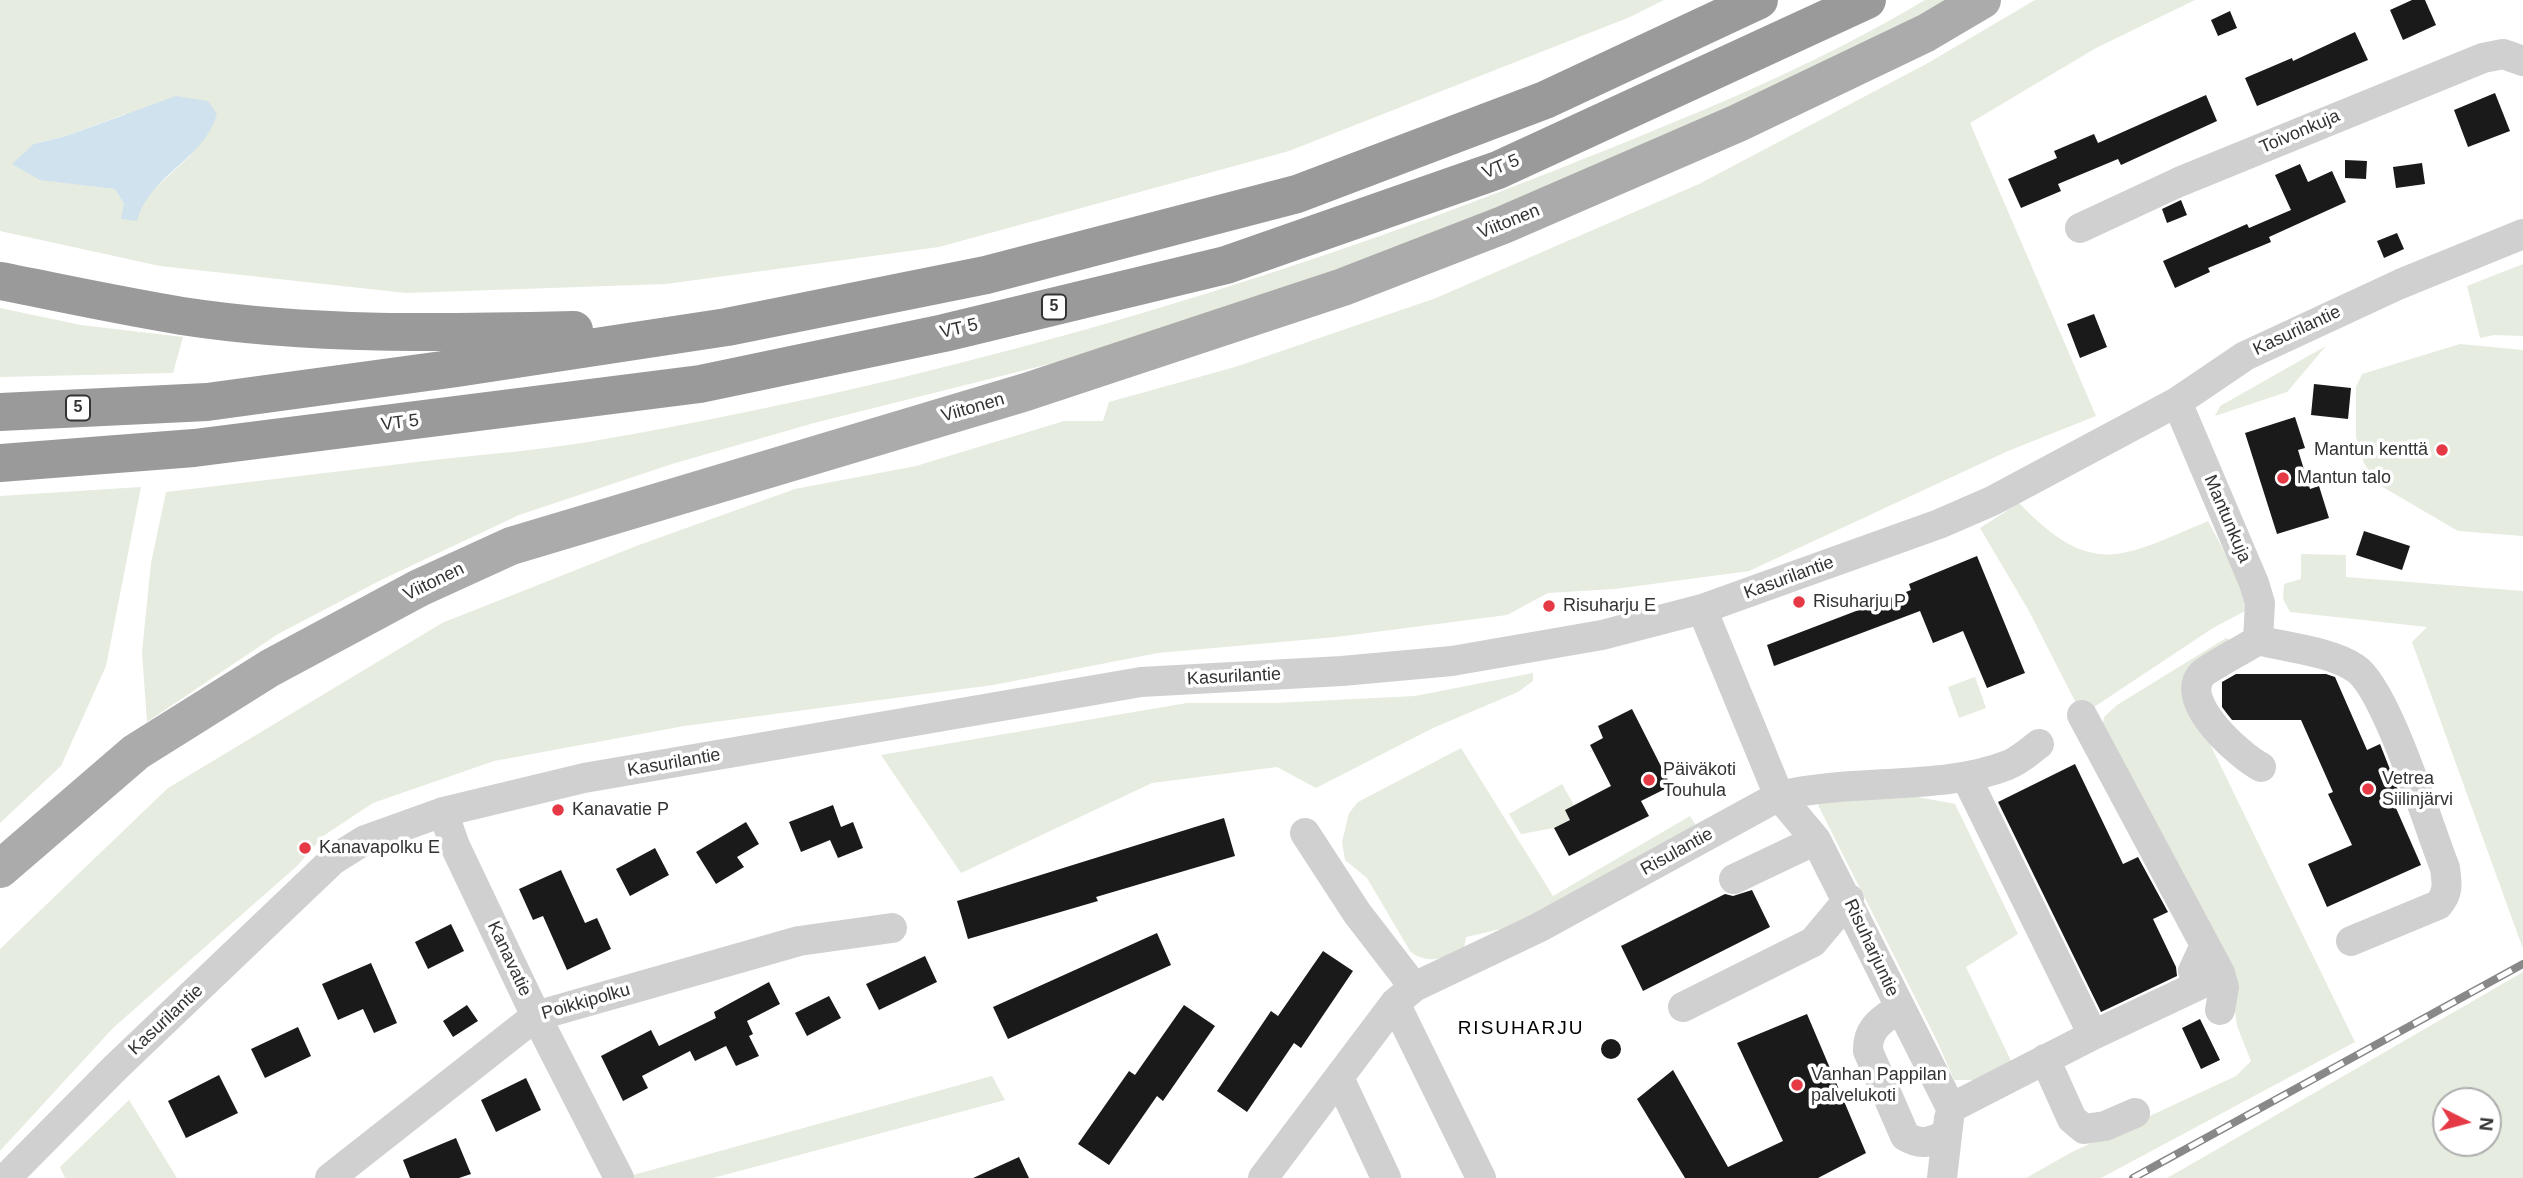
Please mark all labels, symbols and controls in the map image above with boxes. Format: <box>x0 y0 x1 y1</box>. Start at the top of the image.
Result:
street label: Toivonkuja <box>2257 105 2343 159</box>
street label: VT 5 <box>1479 150 1523 184</box>
street label: Viitonen <box>1475 200 1543 244</box>
road number: 5 <box>1042 294 1066 320</box>
street label: Kasurilantie <box>2250 301 2344 361</box>
street label: VT 5 <box>938 314 980 344</box>
street label: Viitonen <box>939 389 1007 427</box>
road number: 5 <box>66 396 90 420</box>
street label: VT 5 <box>380 410 420 436</box>
place label: Mantun kenttä <box>2314 439 2428 461</box>
marker: Mantun kenttä <box>2434 442 2450 458</box>
place label: Mantun talo <box>2297 467 2391 489</box>
marker: Mantun talo <box>2275 470 2291 486</box>
street label: Mantunkuja <box>2199 472 2255 566</box>
street label: Kasurilantie <box>1741 552 1837 604</box>
street label: Viitonen <box>400 558 468 606</box>
place label: Risuharju P <box>1813 591 1906 613</box>
marker: Risuharju P <box>1791 594 1807 610</box>
place label: Risuharju E <box>1563 595 1656 617</box>
marker: Risuharju E <box>1541 598 1557 614</box>
street label: Kasurilantie <box>1186 664 1282 690</box>
street label: Kasurilantie <box>626 744 722 782</box>
place label: Päiväkoti Touhula <box>1663 759 1736 802</box>
place label: Vetrea Siilinjärvi <box>2382 768 2453 810</box>
marker: Päiväkoti Touhula <box>1641 772 1657 788</box>
marker: Vetrea Siilinjärvi <box>2360 781 2376 797</box>
place label: Kanavatie P <box>572 799 669 821</box>
marker: Kanavatie P <box>550 802 566 818</box>
street label: Risulantie <box>1637 823 1717 881</box>
place label: Kanavapolku E <box>319 837 440 859</box>
marker: Kanavapolku E <box>297 840 313 856</box>
street label: Risuharjuntie <box>1839 896 1903 1000</box>
street label: Kanavatie <box>482 918 536 1000</box>
street label: Poikkipolku <box>539 979 633 1025</box>
street label: Kasurilantie <box>124 980 208 1060</box>
district label: RISUHARJU <box>1459 1018 1583 1040</box>
place label: Vanhan Pappilan palvelukoti <box>1811 1064 1947 1106</box>
marker: Vanhan Pappilan palvelukoti <box>1789 1077 1805 1093</box>
north arrow <box>2432 1087 2502 1157</box>
text: N <box>2475 1116 2498 1132</box>

